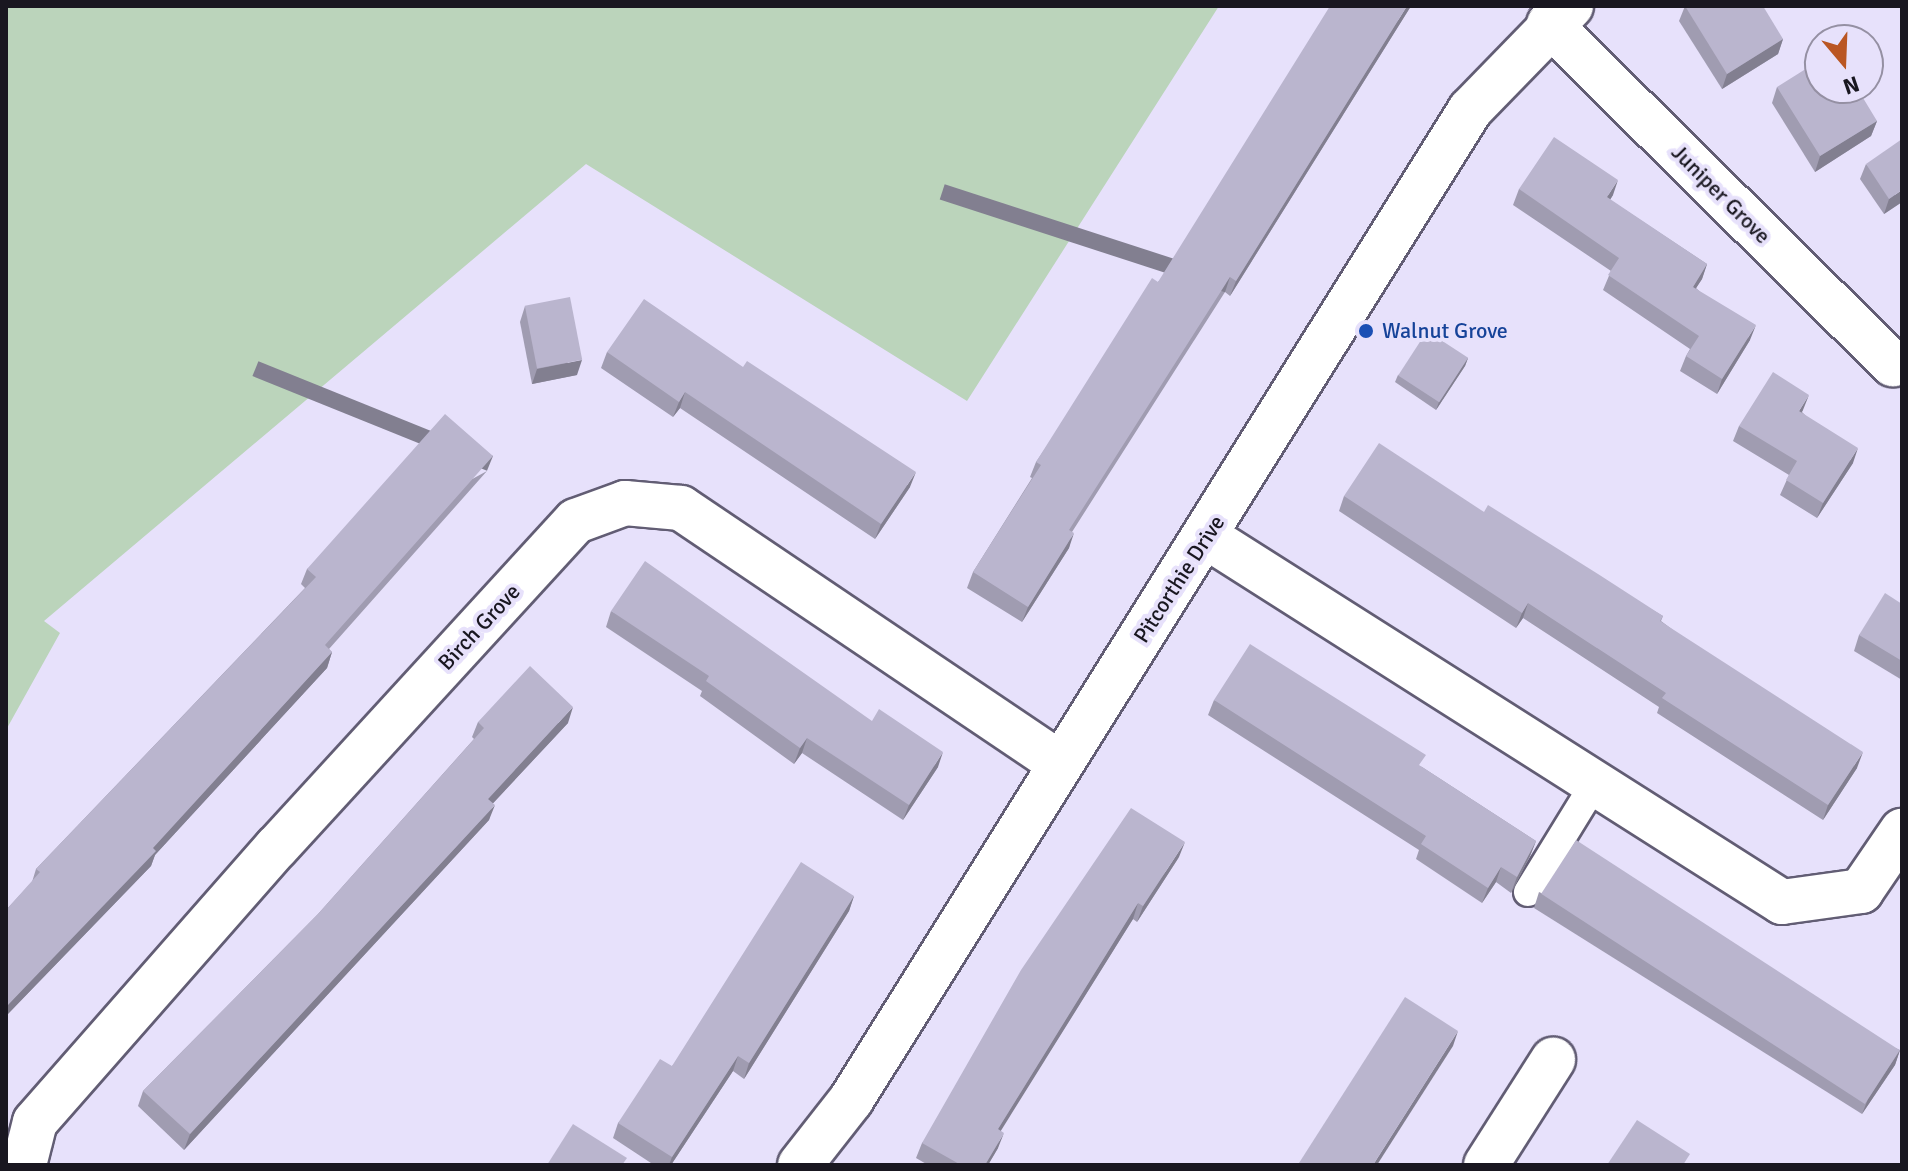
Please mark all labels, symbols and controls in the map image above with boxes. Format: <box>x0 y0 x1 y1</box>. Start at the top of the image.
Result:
north arrow <box>1804 24 1884 104</box>
text: N <box>1840 70 1863 101</box>
street label: Juniper Grove <box>1666 139 1776 249</box>
place label: Walnut Grove <box>1382 318 1508 344</box>
marker: Walnut Grove <box>1357 322 1375 340</box>
street label: Pitcorthie Drive <box>1128 510 1230 648</box>
street label: Birch Grove <box>433 579 525 675</box>

